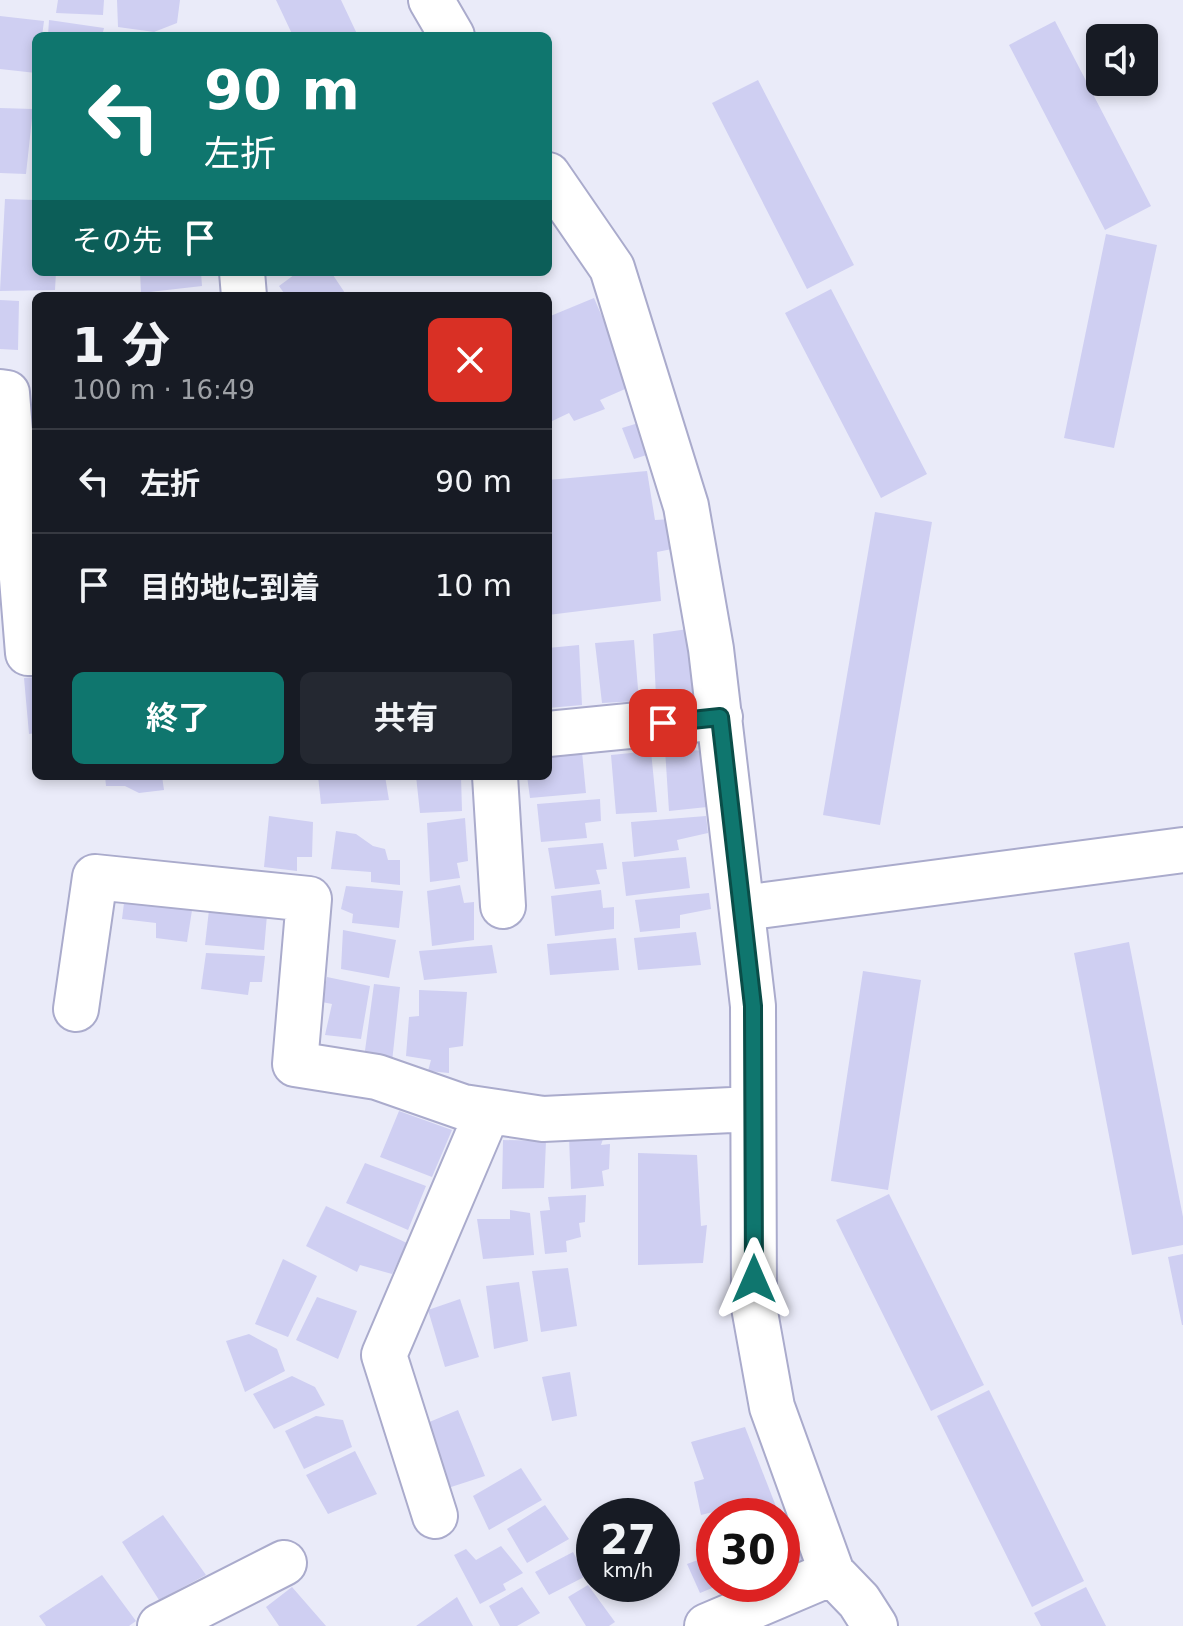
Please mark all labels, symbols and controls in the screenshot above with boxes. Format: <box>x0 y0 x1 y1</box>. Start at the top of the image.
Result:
map controls <box>1086 24 1158 96</box>
button: sound <box>1086 24 1158 96</box>
text: 90 m <box>204 57 360 122</box>
icon: left <box>72 64 176 168</box>
text: 左折 <box>204 133 276 174</box>
icon: arrive <box>178 216 222 260</box>
text: その先 <box>72 223 162 258</box>
text: 1 分 <box>72 317 170 373</box>
button: close <box>428 318 512 402</box>
text: 100 m · 16:49 <box>72 375 255 405</box>
icon: left <box>72 459 116 503</box>
text: 90 m <box>435 464 512 499</box>
text: 左折 <box>140 466 200 501</box>
icon: arrive <box>72 563 116 607</box>
text: 10 m <box>435 568 512 603</box>
text: 目的地に到着 <box>140 570 320 605</box>
button: 終了 <box>72 672 284 764</box>
button: 共有 <box>300 672 512 764</box>
pin <box>629 689 697 757</box>
icon: arrive <box>641 701 685 745</box>
position arrow <box>712 1237 796 1321</box>
speed limit sign: 30 <box>696 1498 800 1602</box>
text: 27 <box>600 1517 656 1563</box>
text: km/h <box>603 1558 653 1582</box>

